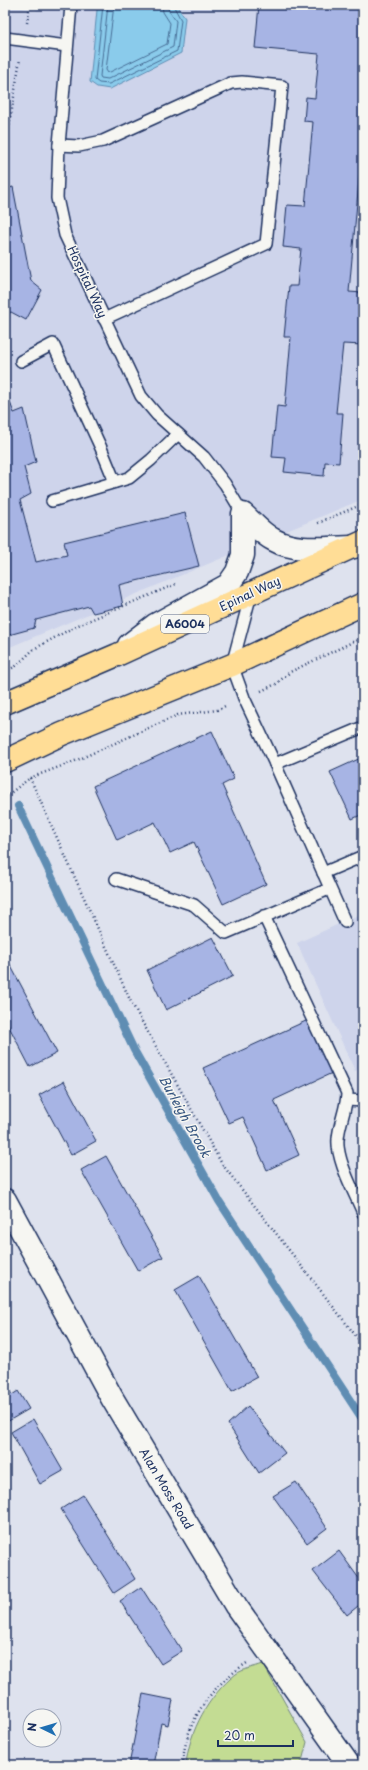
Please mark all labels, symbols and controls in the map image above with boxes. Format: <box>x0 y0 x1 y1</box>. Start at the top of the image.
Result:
street label: Hospital Way <box>63 243 113 321</box>
street label: Epinal Way <box>216 571 283 615</box>
road number: A6004 <box>161 615 209 633</box>
water label: Burleigh Brook <box>155 1071 216 1161</box>
street label: Alan Moss Road <box>135 1444 198 1533</box>
north arrow <box>22 1708 62 1748</box>
text: N <box>23 1722 40 1732</box>
scale bar <box>218 1722 293 1748</box>
text: 20 m <box>224 1726 255 1744</box>

